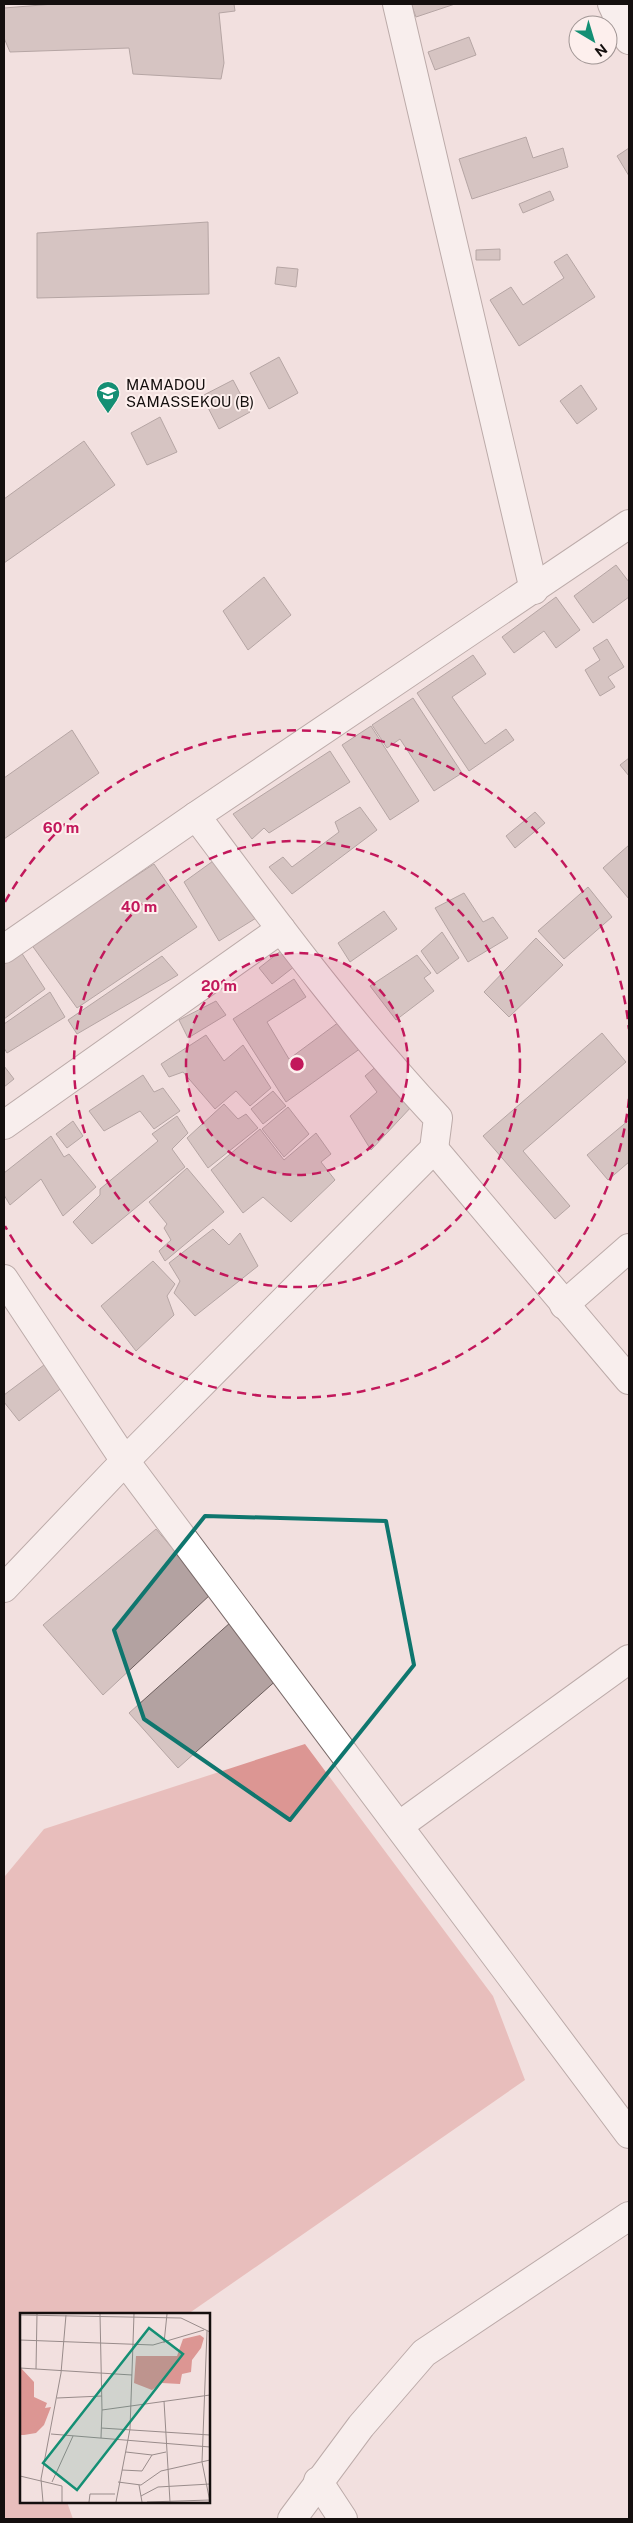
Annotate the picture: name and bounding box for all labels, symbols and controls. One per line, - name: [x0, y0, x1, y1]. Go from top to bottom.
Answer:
- north arrow: [568, 15, 618, 65]
- text: N: [592, 41, 610, 60]
- place label: MAMADOU SAMASSEKOU (B): [126, 376, 254, 410]
- school or university icon: MAMADOU SAMASSEKOU (B): [95, 380, 121, 414]
- text: 60 m: [43, 819, 79, 836]
- text: 40 m: [121, 898, 157, 915]
- text: 20 m: [201, 977, 237, 994]
- centre of rings: [288, 1055, 306, 1073]
- inset map: [20, 2313, 210, 2503]

